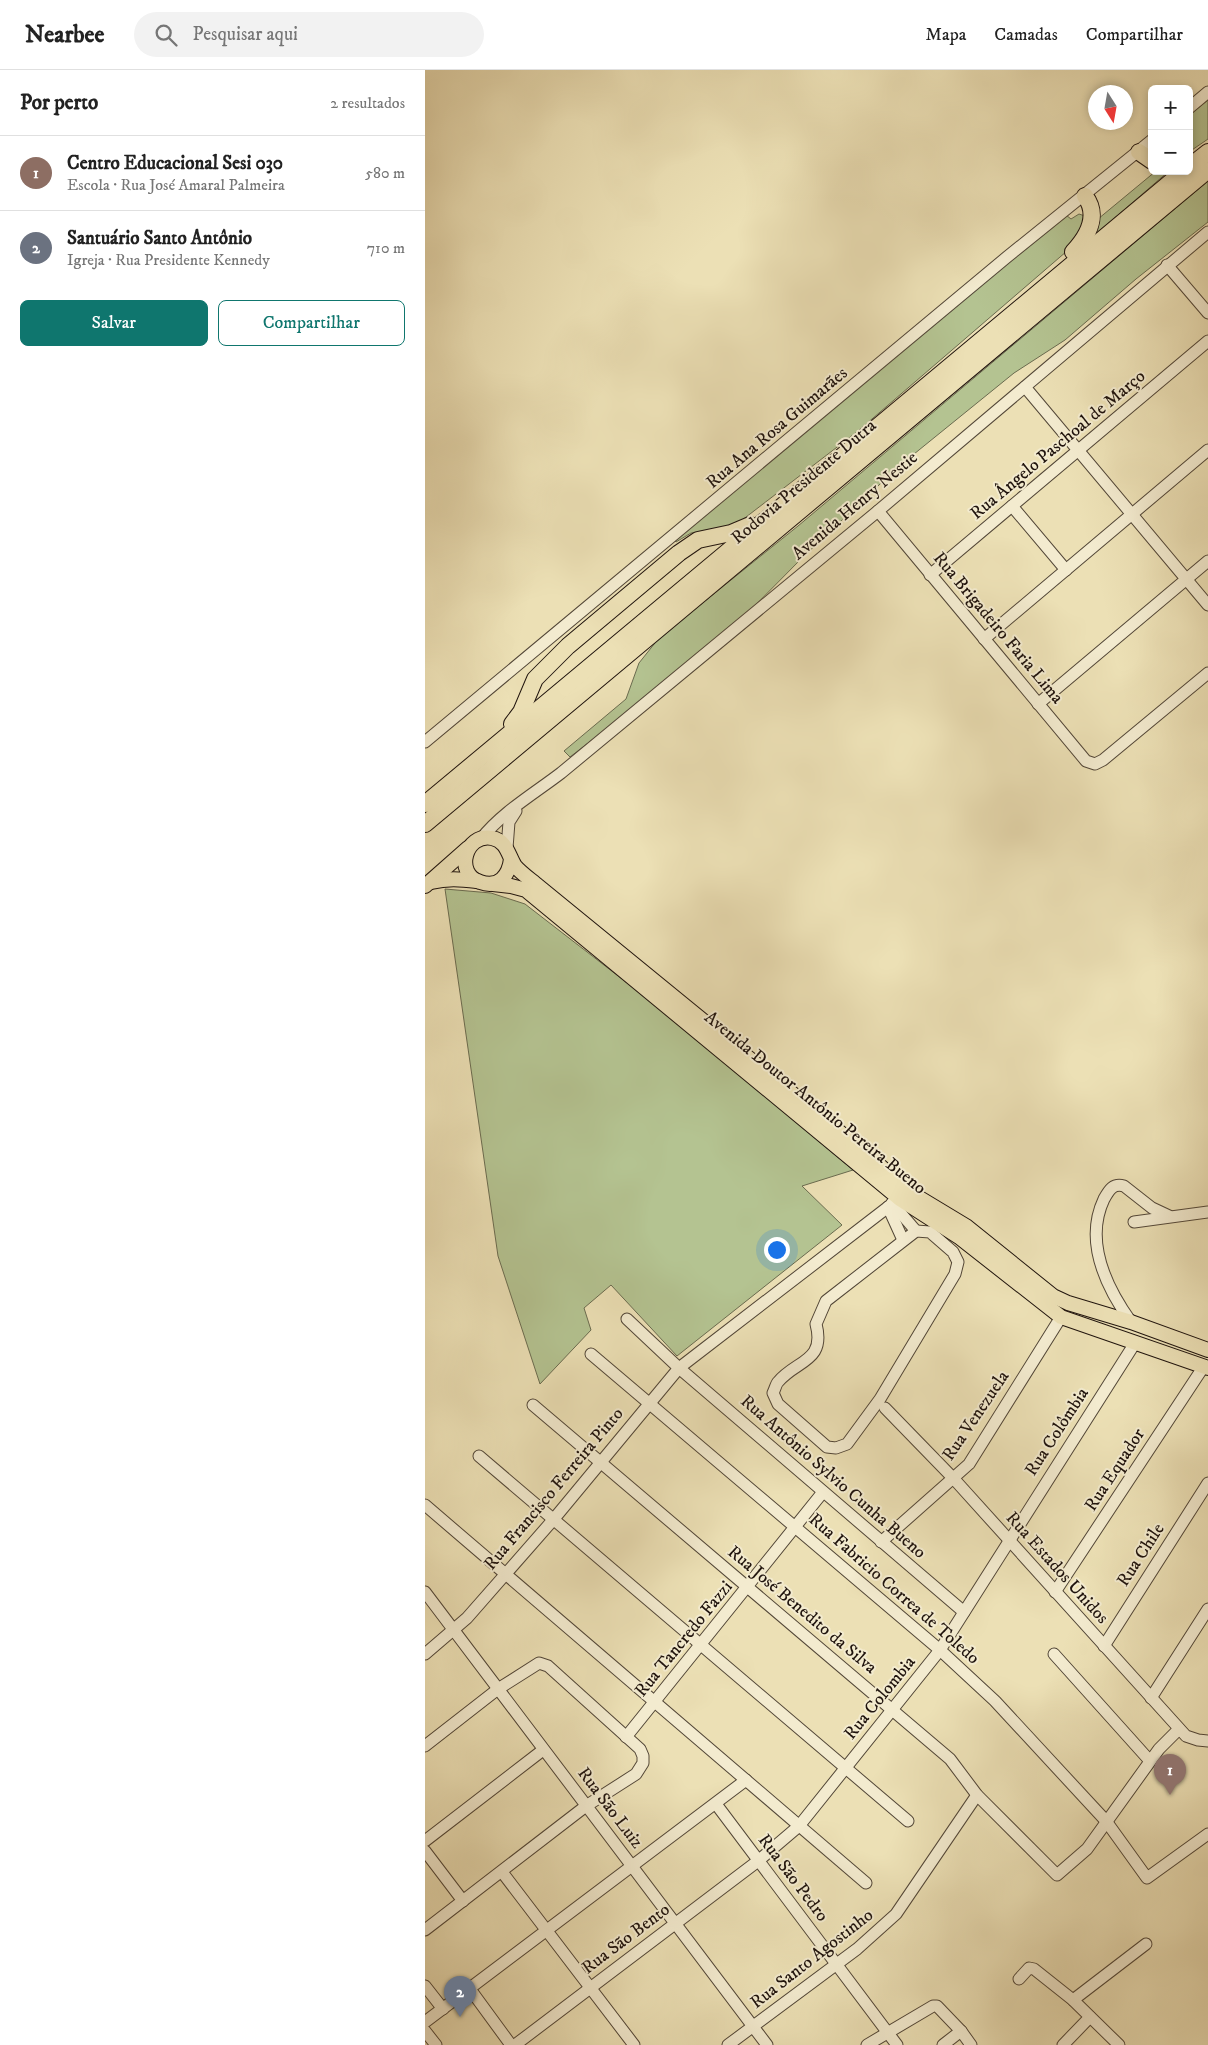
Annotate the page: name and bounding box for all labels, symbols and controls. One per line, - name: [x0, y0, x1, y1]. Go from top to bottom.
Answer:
- search box: [134, 12, 484, 57]
- text: Nearbee: [25, 20, 104, 50]
- icon: search: [152, 21, 180, 49]
- text: Pesquisar aqui: [192, 23, 298, 46]
- text: Mapa: [926, 24, 966, 46]
- text: Camadas: [994, 24, 1058, 46]
- text: Compartilhar: [1086, 24, 1183, 46]
- north arrow: [1088, 85, 1133, 130]
- map controls: [1148, 85, 1193, 175]
- button: +: [1148, 85, 1193, 130]
- text: Por perto: [20, 90, 98, 116]
- text: 2 resultados: [330, 93, 405, 113]
- button: −: [1148, 130, 1193, 175]
- text: Centro Educacional Sesi 030: [67, 152, 283, 175]
- text: 1: [33, 163, 39, 183]
- text: 580 m: [365, 163, 405, 183]
- text: Escola · Rua José Amaral Palmeira: [67, 175, 285, 195]
- text: Santuário Santo Antônio: [67, 227, 252, 250]
- text: 2: [32, 238, 40, 258]
- text: 710 m: [367, 238, 405, 258]
- text: Igreja · Rua Presidente Kennedy: [67, 250, 270, 270]
- button: Salvar: [20, 300, 208, 346]
- button: Compartilhar: [218, 300, 405, 346]
- street label: Rua Ana Rosa Guimarães: [702, 362, 852, 494]
- street label: Rua Ângelo Paschoal de Março: [965, 364, 1150, 525]
- street label: Rodovia Presidente Dutra: [727, 415, 881, 549]
- street label: Avenida Henry Nestie: [788, 447, 922, 565]
- street label: Rua Brigadeiro Faria Lima: [928, 548, 1068, 709]
- street label: Avenida Doutor Antônio Pereira Bueno: [700, 1007, 931, 1200]
- your location: [764, 1237, 790, 1263]
- street label: Rua Venezuela: [938, 1367, 1014, 1465]
- street label: Rua Colômbia: [1020, 1383, 1094, 1480]
- street label: Rua Antônio Sylvio Cunha Bueno: [736, 1390, 930, 1564]
- street label: Rua Francisco Ferreira Pinto: [480, 1403, 629, 1575]
- street label: Rua Equador: [1080, 1424, 1150, 1516]
- street label: Rua Estados Unidos: [1001, 1507, 1113, 1629]
- street label: Rua Fabricio Correa de Toledo: [804, 1509, 984, 1669]
- street label: Rua Chile: [1112, 1519, 1170, 1591]
- street label: Rua José Benedito da Silva: [723, 1541, 881, 1679]
- street label: Rua Tancredo Fazzi: [630, 1576, 738, 1702]
- street label: Rua Colombia: [840, 1652, 921, 1744]
- pin: 1: [1154, 1754, 1186, 1795]
- street label: Rua São Luiz: [572, 1763, 648, 1853]
- street label: Rua São Pedro: [753, 1830, 833, 1926]
- street label: Rua São Bento: [578, 1899, 675, 1979]
- street label: Rua Santo Agostinho: [746, 1904, 878, 2014]
- pin: 2: [444, 1976, 476, 2017]

